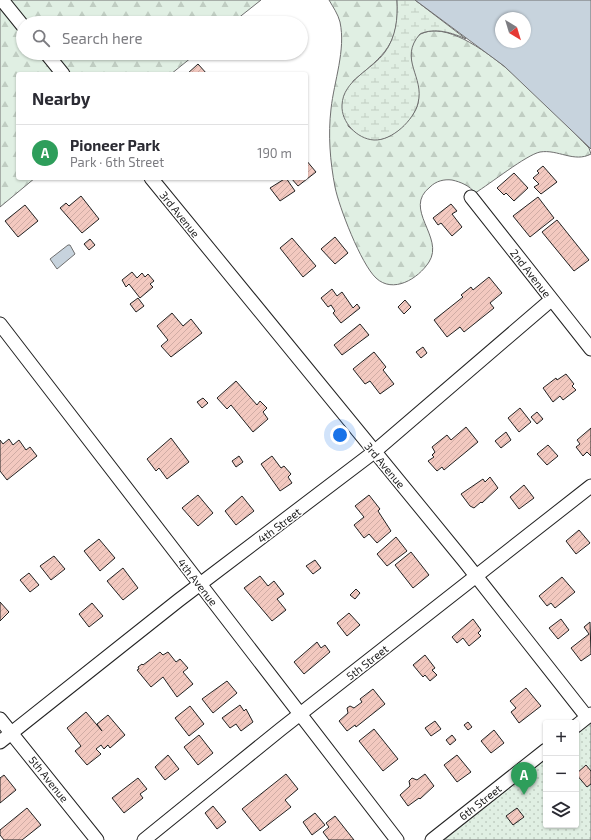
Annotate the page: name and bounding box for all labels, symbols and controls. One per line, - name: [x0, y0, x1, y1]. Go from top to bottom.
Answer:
- north arrow: [495, 12, 531, 48]
- search box: [16, 16, 308, 60]
- icon: search: [30, 27, 52, 49]
- text: Search here: [62, 29, 143, 47]
- text: Nearby: [32, 88, 90, 108]
- text: Pioneer Park: [70, 136, 160, 154]
- text: A: [41, 145, 49, 161]
- text: 190 m: [257, 145, 292, 161]
- text: Park · 6th Street: [70, 154, 164, 170]
- street label: 3rd Avenue: [157, 188, 203, 240]
- street label: 2nd Avenue: [508, 246, 554, 300]
- your location: [330, 425, 350, 445]
- street label: 3rd Avenue: [362, 439, 408, 491]
- street label: 4th Street: [255, 505, 303, 545]
- street label: 4th Avenue: [176, 556, 221, 608]
- street label: 5th Street: [343, 642, 391, 682]
- map controls: [543, 720, 579, 828]
- button: +: [543, 720, 579, 756]
- street label: 5th Avenue: [26, 753, 72, 805]
- button: −: [543, 756, 579, 792]
- pin: A: [511, 762, 537, 795]
- street label: 6th Street: [456, 782, 504, 822]
- button: layers: [543, 792, 579, 828]

